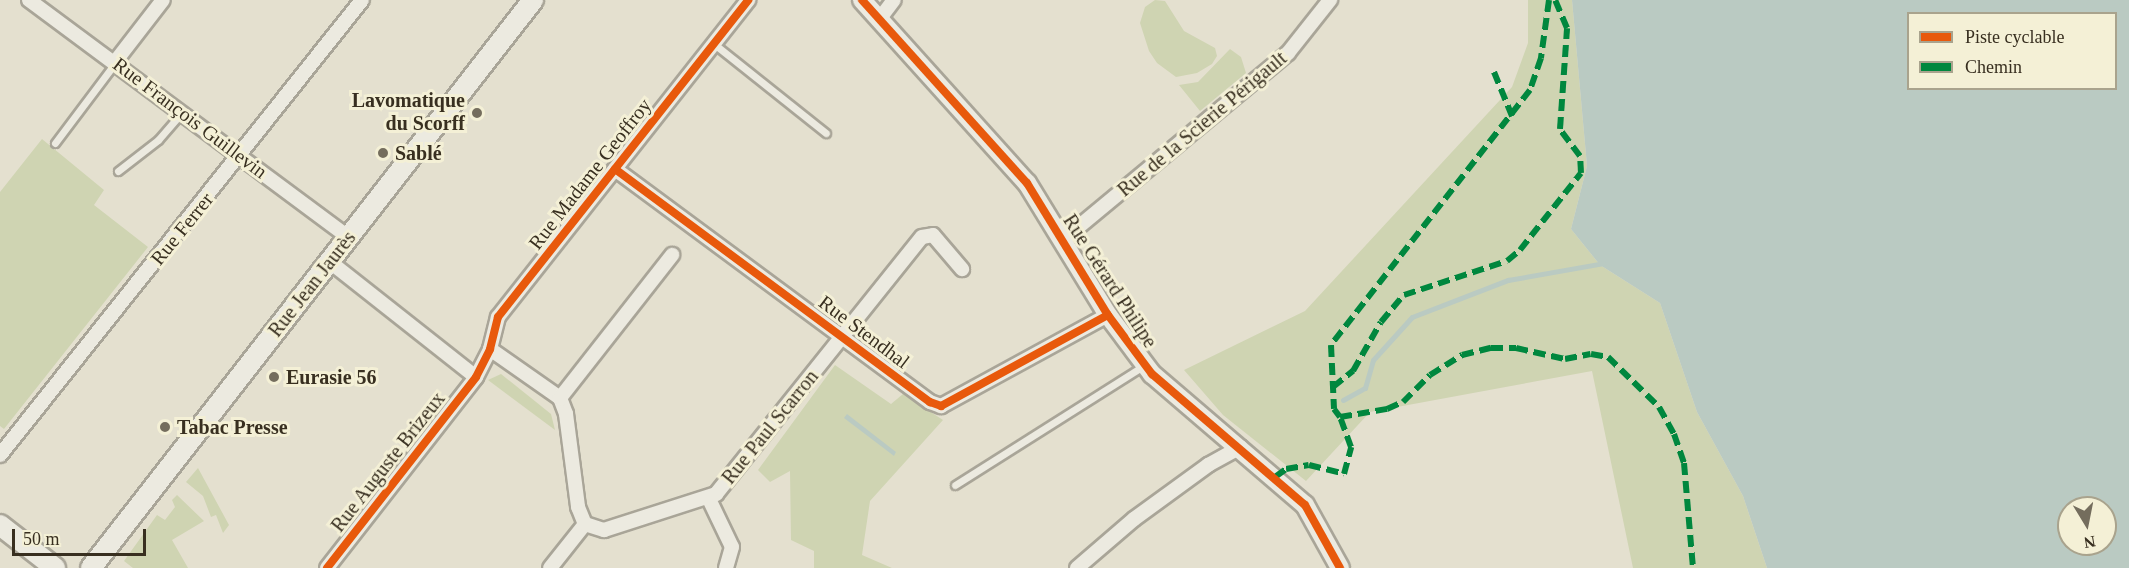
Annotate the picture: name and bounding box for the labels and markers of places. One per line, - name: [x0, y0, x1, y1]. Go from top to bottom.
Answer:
- place label: Lavomatique du Scorff: [352, 89, 465, 136]
- marker: Lavomatique du Scorff: [470, 106, 484, 120]
- place label: Sablé: [395, 141, 442, 165]
- marker: Sablé: [376, 146, 390, 160]
- place label: Eurasie 56: [286, 365, 377, 389]
- marker: Eurasie 56: [267, 370, 281, 384]
- place label: Tabac Presse: [177, 415, 288, 439]
- marker: Tabac Presse: [158, 420, 172, 434]

